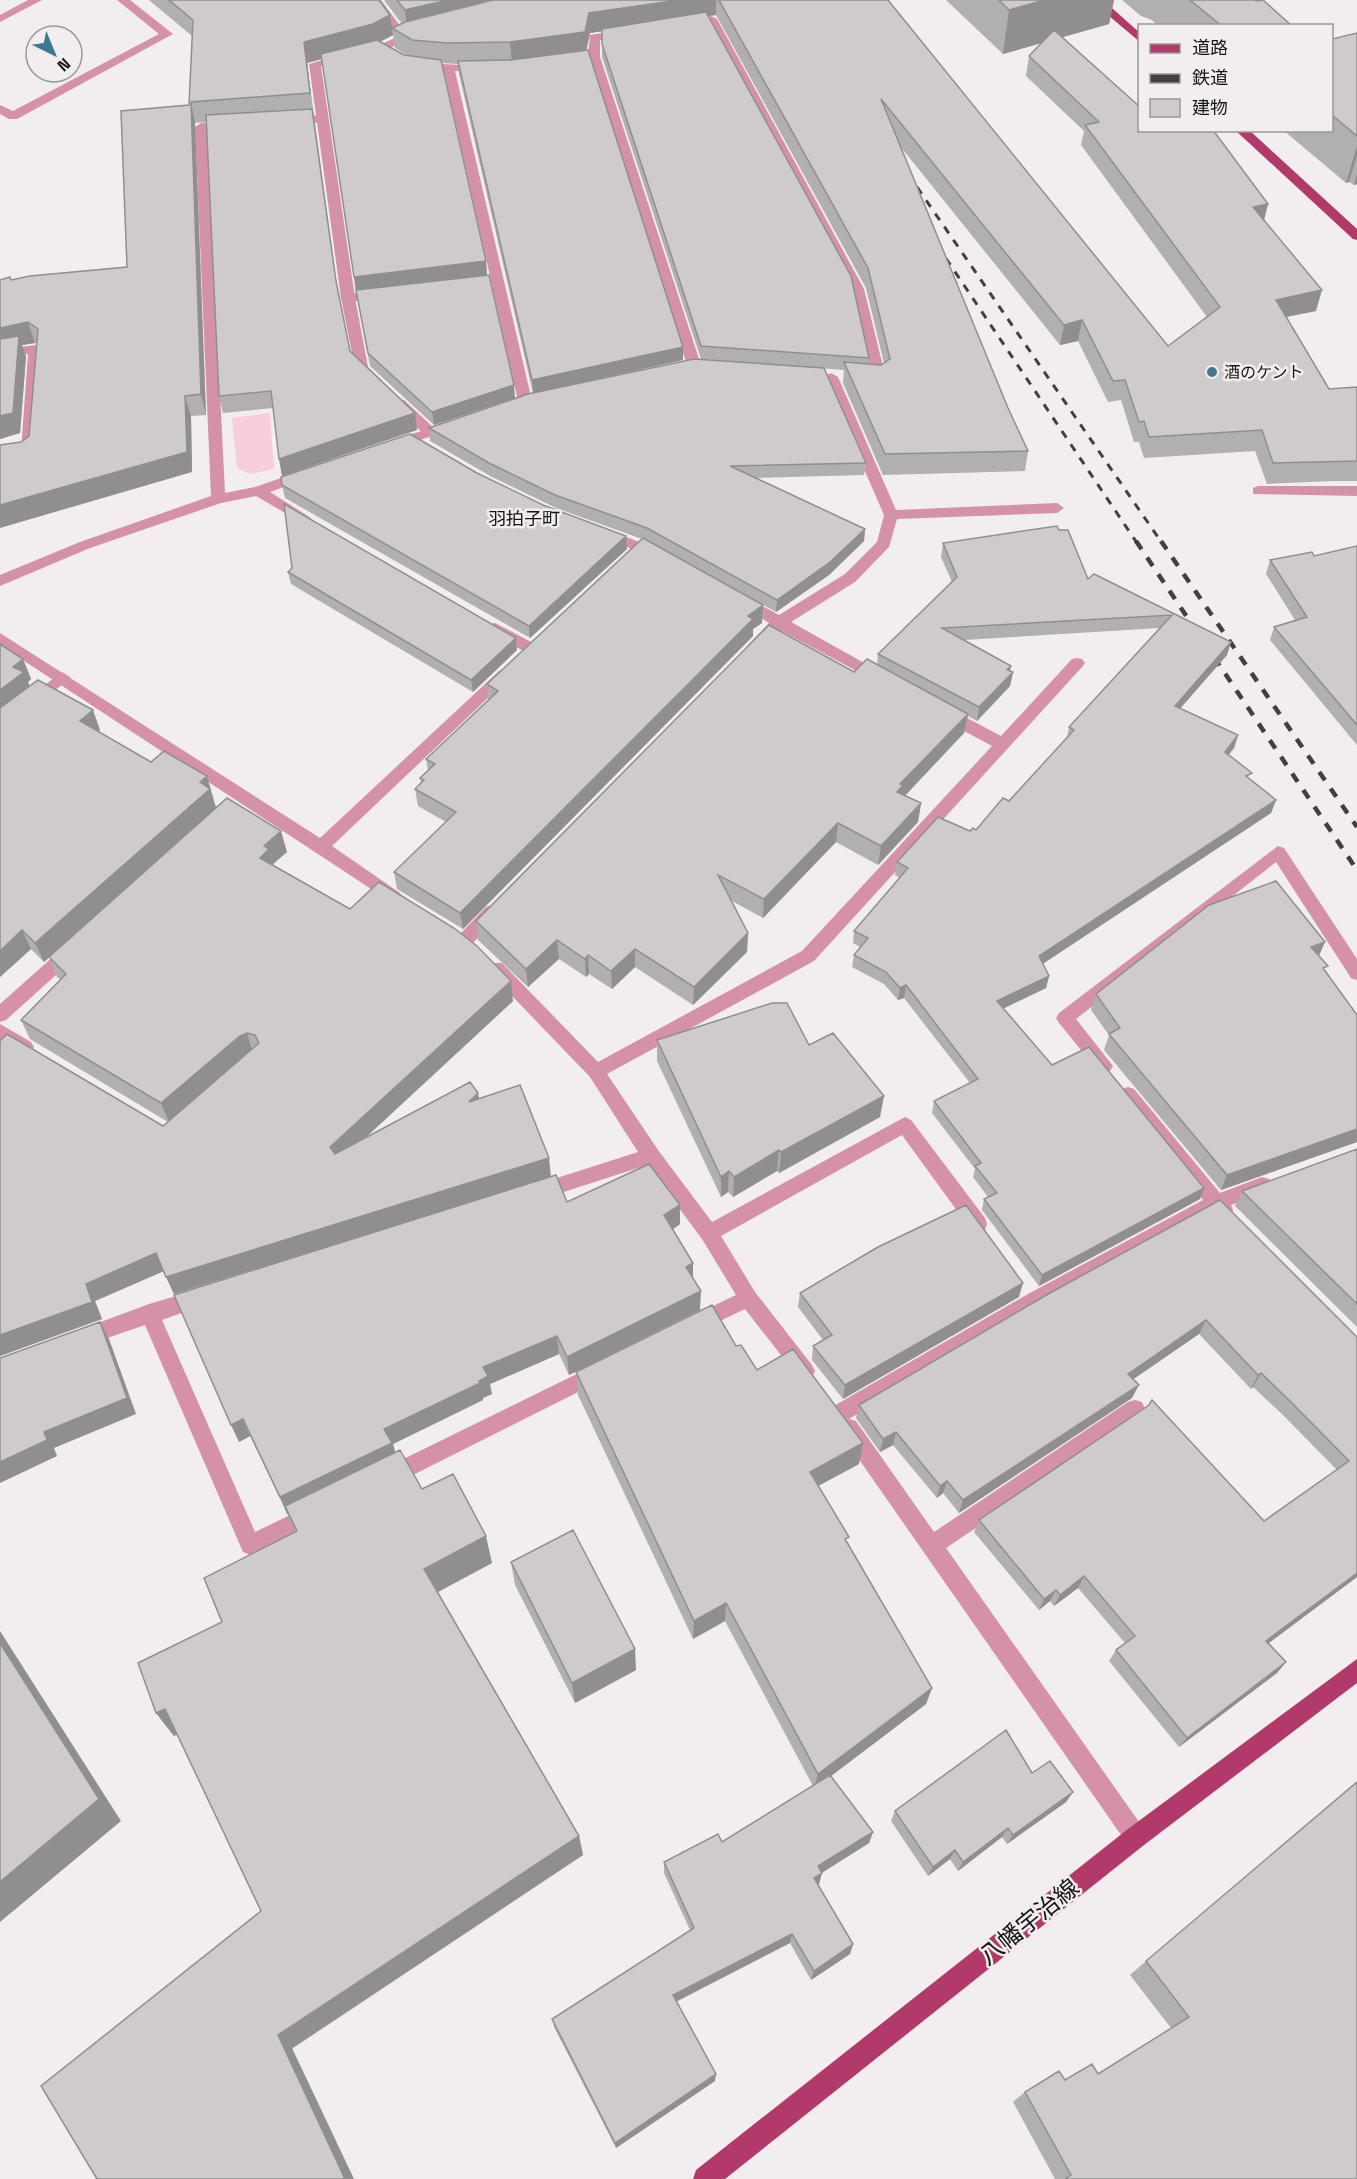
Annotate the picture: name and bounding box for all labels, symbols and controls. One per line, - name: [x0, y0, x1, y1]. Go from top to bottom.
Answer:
- north arrow: [24, 24, 84, 84]
- legend: [1138, 24, 1333, 132]
- text: 道路: [1192, 36, 1228, 59]
- text: N: [53, 53, 75, 76]
- text: 鉄道: [1192, 66, 1228, 89]
- text: 建物: [1192, 96, 1228, 119]
- place label: 酒のケント: [1224, 362, 1304, 383]
- marker: 酒のケント: [1205, 365, 1219, 379]
- district label: 羽拍子町: [488, 507, 560, 530]
- street label: 八幡宇治線: [972, 1872, 1085, 1971]

